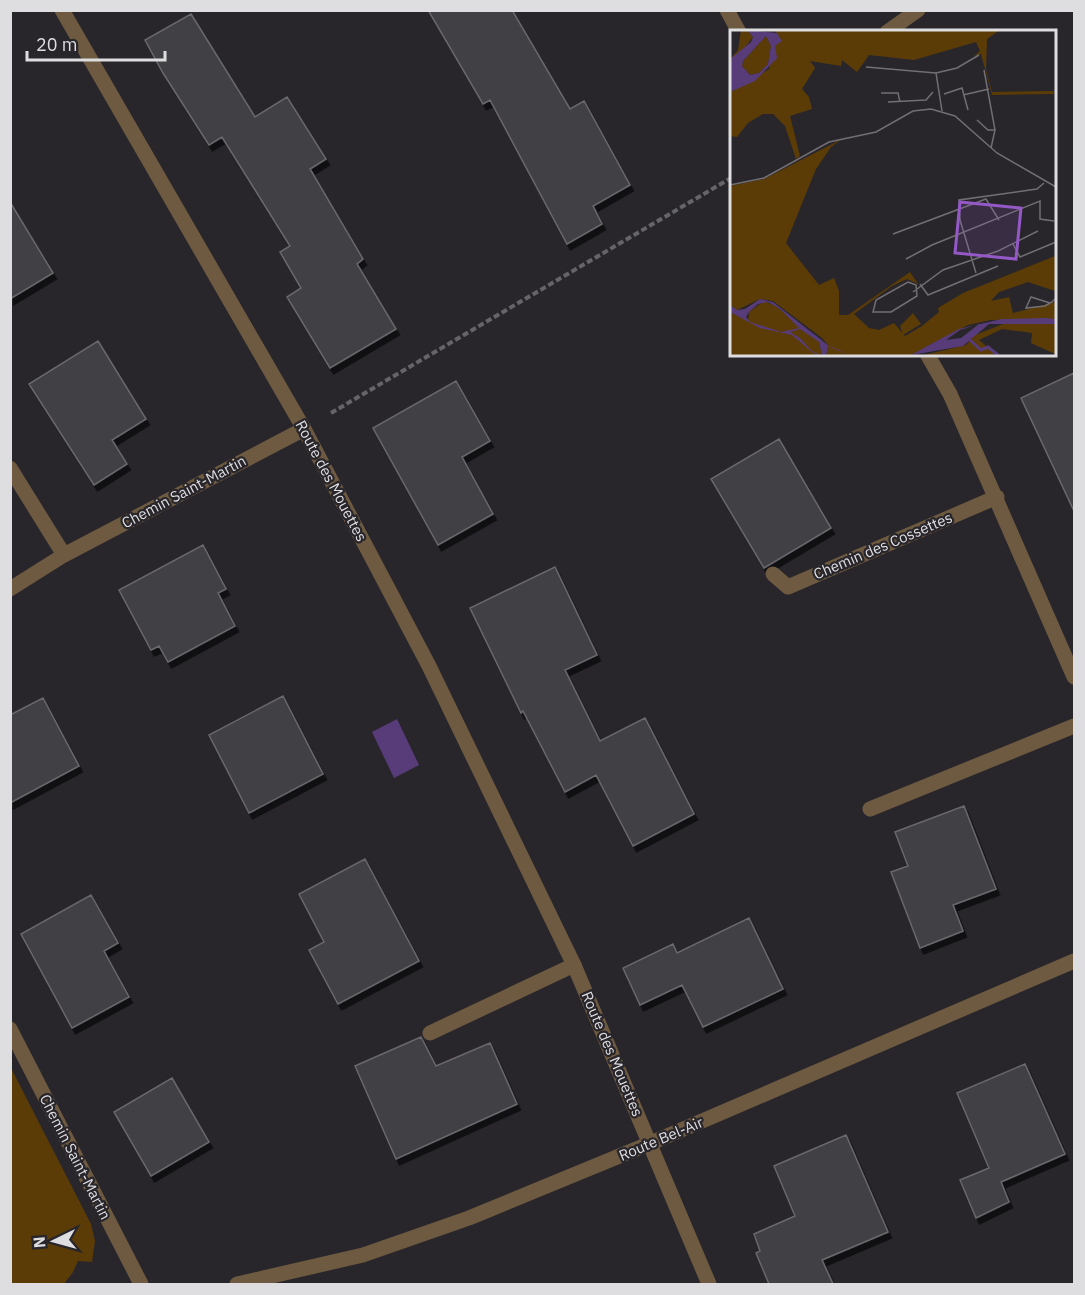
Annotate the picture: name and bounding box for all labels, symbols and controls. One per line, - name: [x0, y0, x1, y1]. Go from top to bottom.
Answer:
- scale bar: [27, 24, 165, 62]
- inset map: [730, 30, 1055, 356]
- text: 20 m: [36, 33, 78, 56]
- street label: Route des Mouettes: [292, 417, 371, 545]
- street label: Chemin Saint-Martin: [118, 451, 249, 532]
- street label: Chemin des Cossettes: [810, 508, 955, 583]
- street label: Route des Mouettes: [577, 988, 647, 1119]
- street label: Chemin Saint-Martin: [36, 1091, 115, 1223]
- street label: Route Bel-Air: [616, 1112, 706, 1165]
- north arrow: [24, 1211, 84, 1271]
- text: N: [29, 1236, 50, 1249]

